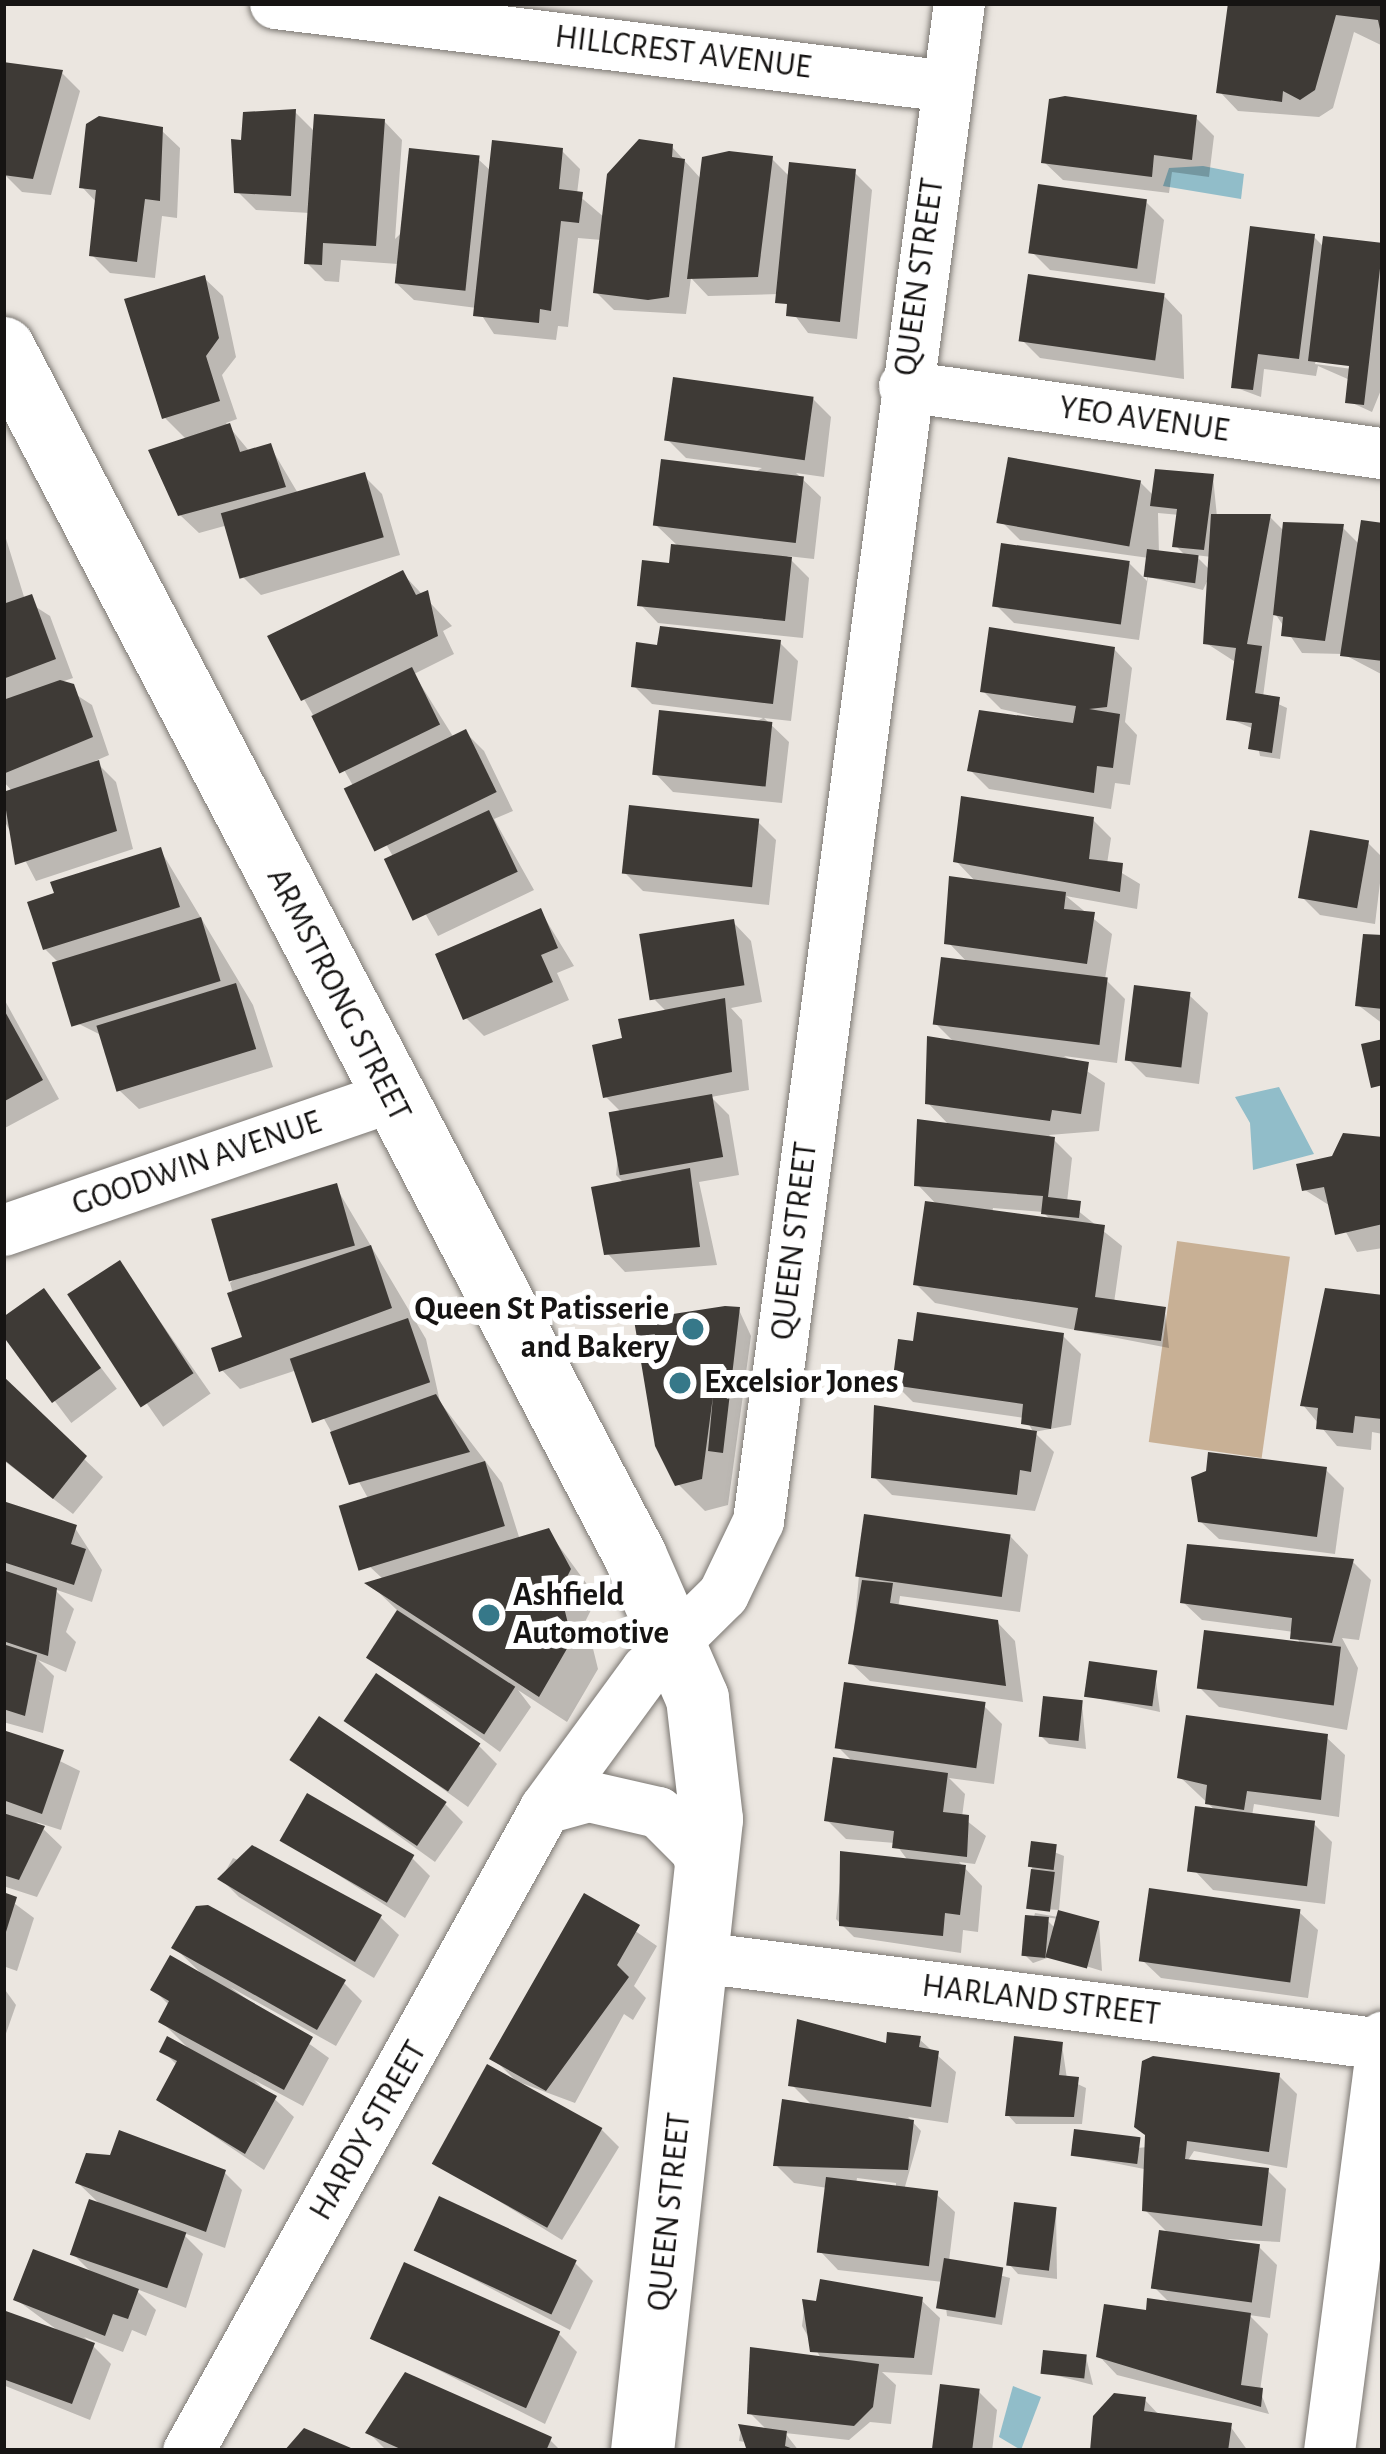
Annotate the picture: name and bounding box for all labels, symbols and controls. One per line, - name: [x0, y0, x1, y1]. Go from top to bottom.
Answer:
- street label: HILLCREST AVENUE: [553, 18, 813, 88]
- street label: QUEEN STREET: [887, 176, 953, 378]
- street label: YEO AVENUE: [1056, 388, 1232, 452]
- street label: ARMSTRONG STREET: [257, 862, 419, 1128]
- street label: GOODWIN AVENUE: [67, 1103, 327, 1225]
- street label: QUEEN STREET: [763, 1140, 827, 1342]
- place label: Queen St Patisserie and Bakery: [414, 1290, 669, 1368]
- marker: Queen St Patisserie and Bakery: [680, 1316, 706, 1342]
- place label: Excelsior Jones: [704, 1363, 898, 1403]
- marker: Excelsior Jones: [667, 1370, 693, 1396]
- place label: Ashfield Automotive: [513, 1576, 669, 1654]
- marker: Ashfield Automotive: [476, 1602, 502, 1628]
- street label: HARLAND STREET: [920, 1967, 1162, 2035]
- street label: HARDY STREET: [302, 2034, 436, 2228]
- street label: QUEEN STREET: [640, 2111, 700, 2313]

